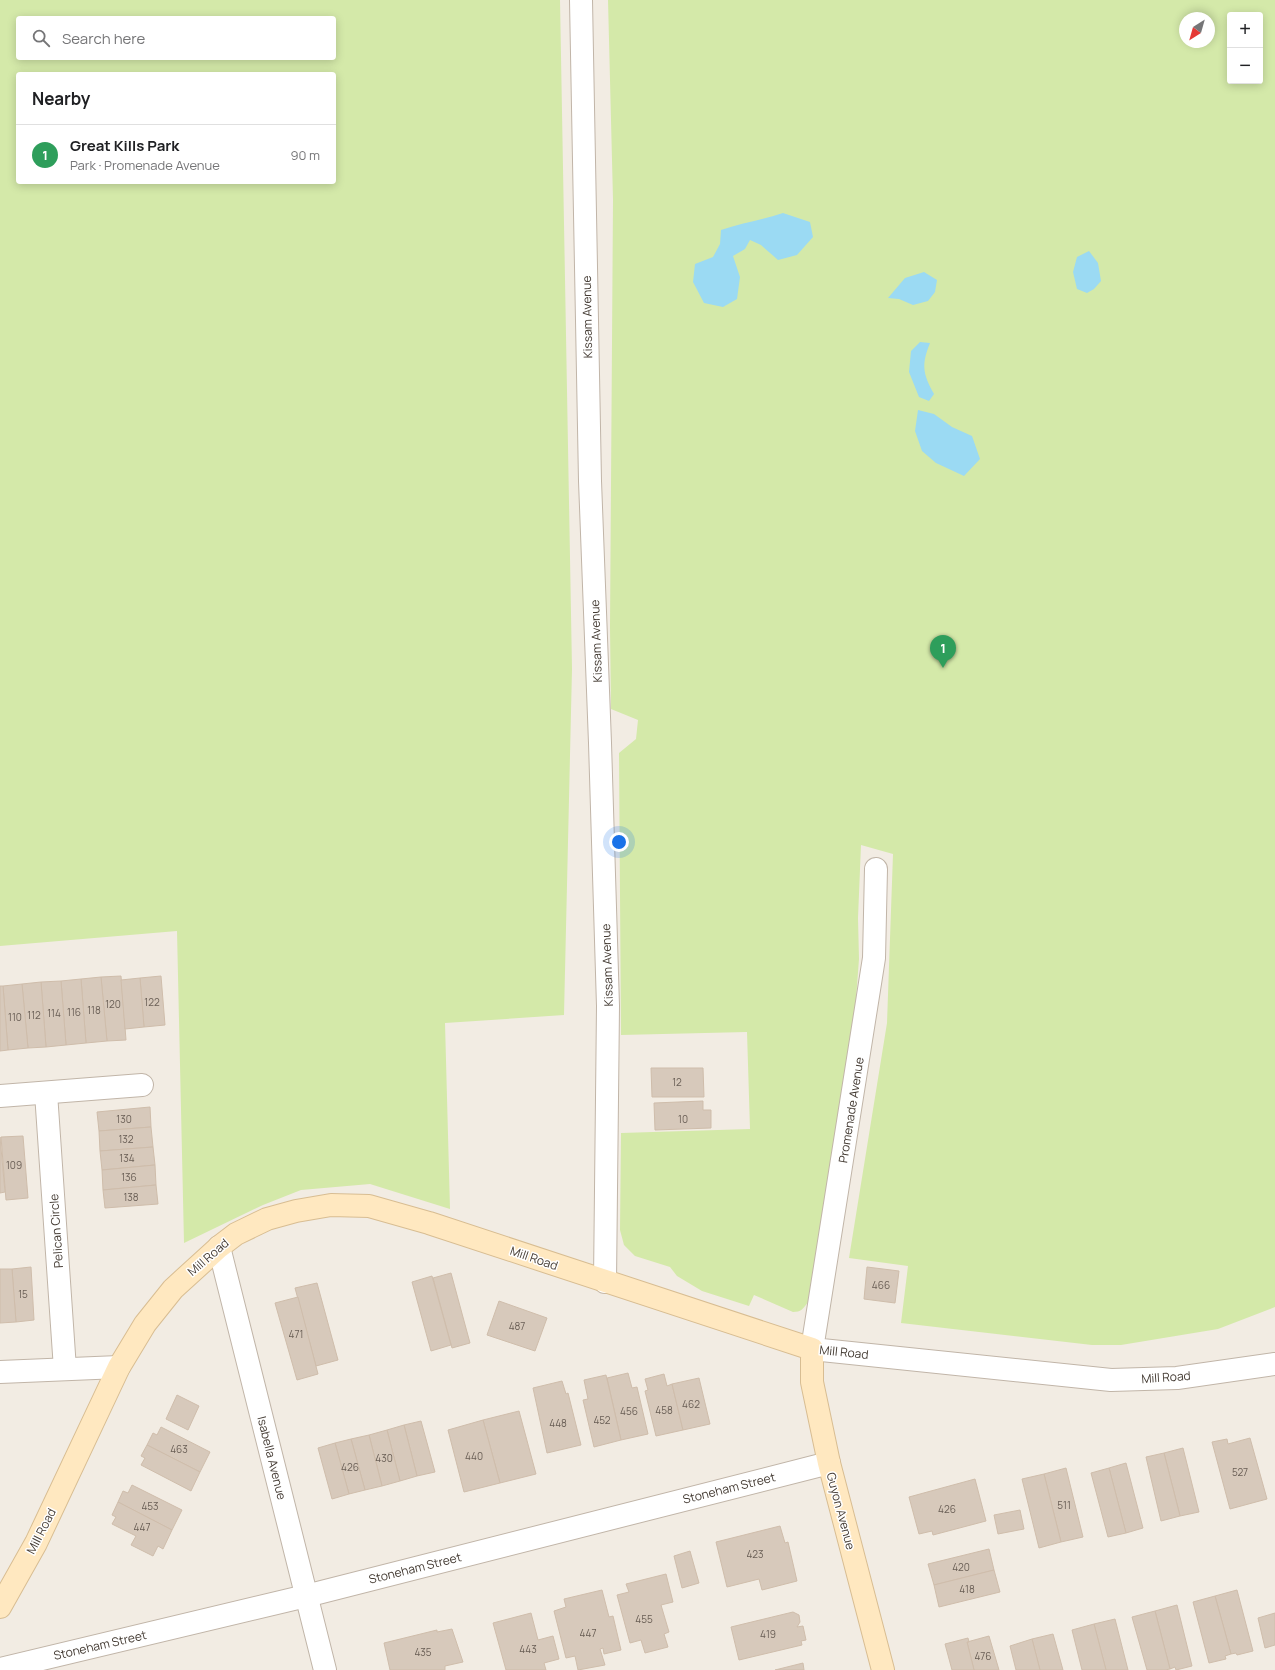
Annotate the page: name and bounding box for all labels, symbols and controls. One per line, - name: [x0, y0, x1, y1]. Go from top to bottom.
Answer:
- north arrow: [1179, 12, 1215, 48]
- map controls: [1227, 12, 1263, 84]
- button: +: [1227, 12, 1263, 48]
- search box: [16, 16, 336, 60]
- icon: search: [30, 27, 52, 49]
- text: Search here: [62, 28, 145, 49]
- button: −: [1227, 48, 1263, 84]
- text: Nearby: [32, 87, 90, 110]
- text: Great Kills Park: [70, 135, 179, 156]
- text: 1: [42, 146, 48, 164]
- text: 90 m: [290, 146, 320, 164]
- text: Park · Promenade Avenue: [70, 156, 220, 174]
- street label: Kissam Avenue: [578, 275, 596, 359]
- street label: Kissam Avenue: [586, 599, 606, 683]
- pin: 1: [930, 635, 956, 668]
- your location: [609, 832, 629, 852]
- street label: Kissam Avenue: [597, 923, 617, 1007]
- house number: 122: [144, 995, 160, 1009]
- house number: 120: [105, 997, 121, 1011]
- house number: 118: [87, 1003, 101, 1017]
- house number: 116: [67, 1005, 81, 1019]
- house number: 114: [47, 1006, 61, 1020]
- house number: 112: [27, 1008, 41, 1022]
- house number: 110: [8, 1010, 22, 1024]
- street label: Promenade Avenue: [834, 1056, 868, 1164]
- house number: 12: [672, 1075, 682, 1089]
- house number: 130: [116, 1112, 132, 1126]
- house number: 10: [678, 1112, 688, 1126]
- house number: 132: [118, 1132, 134, 1146]
- house number: 134: [119, 1151, 135, 1165]
- house number: 109: [6, 1158, 22, 1172]
- house number: 136: [121, 1170, 137, 1184]
- house number: 138: [123, 1190, 139, 1204]
- street label: Pelican Circle: [45, 1193, 67, 1269]
- street label: Mill Road: [184, 1234, 232, 1280]
- street label: Mill Road: [508, 1242, 560, 1274]
- house number: 466: [872, 1278, 890, 1292]
- house number: 15: [18, 1287, 28, 1301]
- house number: 487: [509, 1319, 525, 1333]
- house number: 471: [289, 1327, 303, 1341]
- street label: Mill Road: [819, 1341, 869, 1363]
- street label: Mill Road: [1141, 1367, 1191, 1387]
- house number: 462: [682, 1397, 700, 1411]
- house number: 458: [655, 1403, 673, 1417]
- house number: 456: [620, 1404, 638, 1418]
- house number: 452: [593, 1413, 611, 1427]
- street label: Isabella Avenue: [253, 1414, 291, 1502]
- house number: 448: [549, 1416, 567, 1430]
- house number: 463: [170, 1442, 188, 1456]
- house number: 440: [465, 1449, 483, 1463]
- house number: 430: [375, 1451, 393, 1465]
- house number: 426: [341, 1460, 359, 1474]
- house number: 527: [1232, 1465, 1248, 1479]
- street label: Stoneham Street: [681, 1468, 777, 1508]
- street label: Guyon Avenue: [823, 1470, 859, 1552]
- house number: 511: [1057, 1498, 1071, 1512]
- house number: 453: [141, 1499, 159, 1513]
- house number: 426: [938, 1502, 956, 1516]
- street label: Mill Road: [22, 1505, 60, 1557]
- house number: 447: [134, 1520, 150, 1534]
- house number: 423: [746, 1547, 764, 1561]
- street label: Stoneham Street: [367, 1548, 463, 1588]
- house number: 420: [952, 1560, 970, 1574]
- house number: 418: [959, 1582, 975, 1596]
- house number: 455: [635, 1612, 653, 1626]
- street label: Stoneham Street: [52, 1626, 148, 1664]
- house number: 447: [580, 1626, 596, 1640]
- house number: 419: [760, 1627, 776, 1641]
- house number: 443: [519, 1642, 537, 1656]
- house number: 435: [414, 1645, 432, 1659]
- house number: 476: [974, 1649, 992, 1663]

